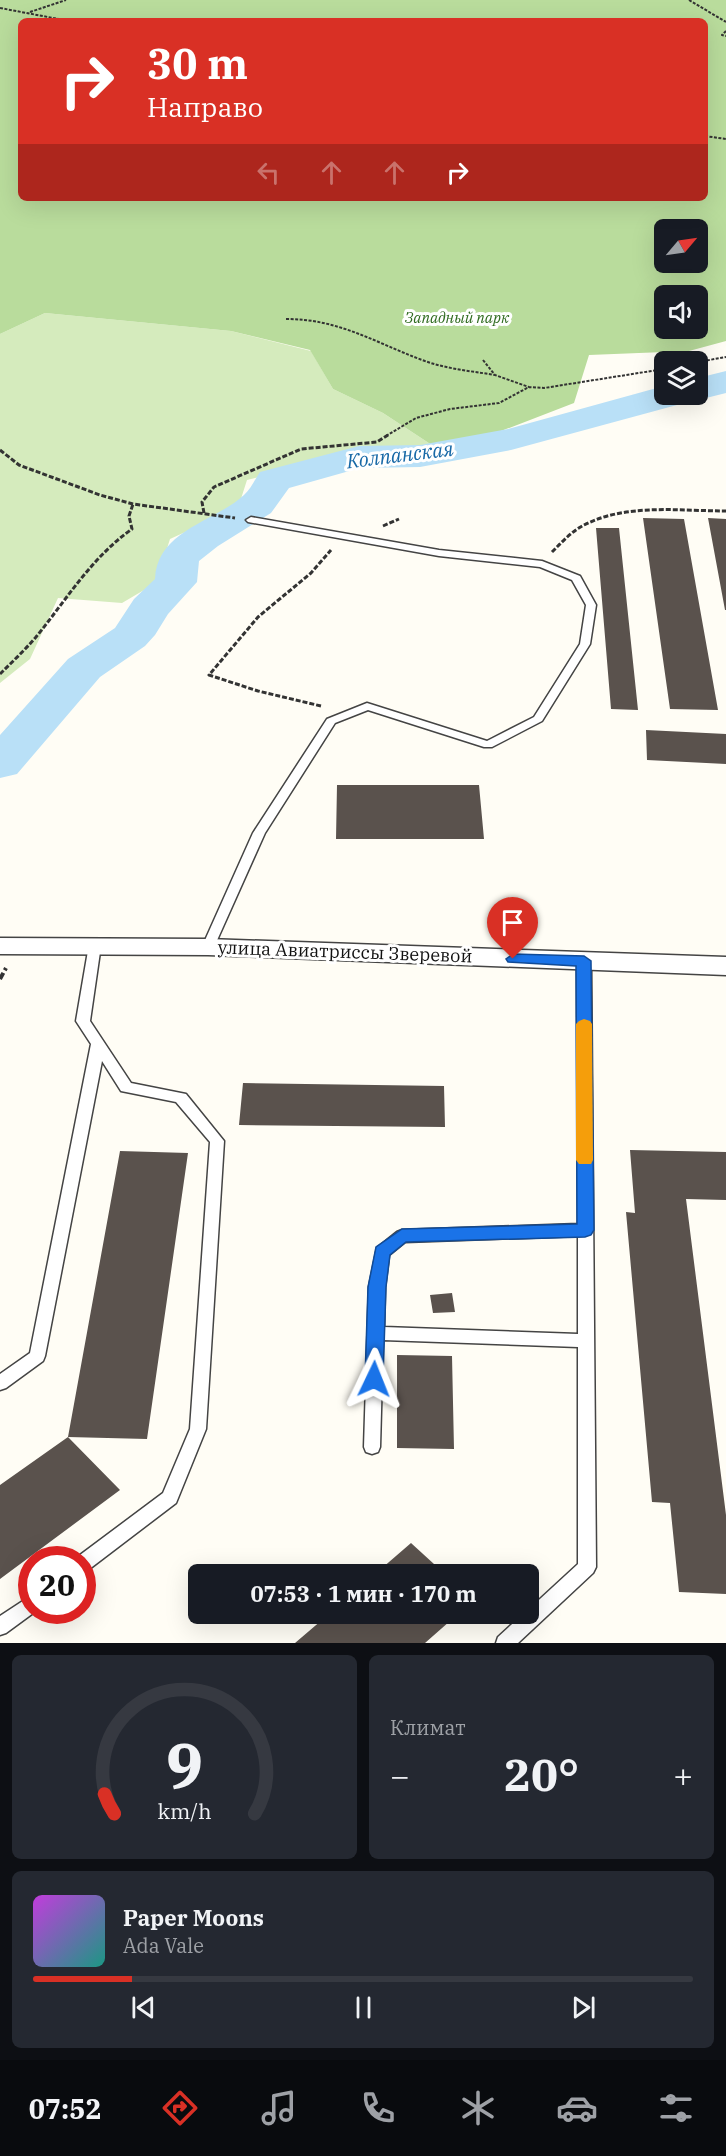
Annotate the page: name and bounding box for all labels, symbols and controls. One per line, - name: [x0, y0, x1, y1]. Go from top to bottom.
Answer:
- text: 30 m: [147, 36, 248, 91]
- icon: right: [48, 42, 126, 120]
- text: Направо: [147, 89, 263, 124]
- icon: left: [252, 156, 285, 189]
- icon: ahead: [315, 156, 348, 189]
- icon: ahead: [378, 156, 411, 189]
- icon: right: [441, 156, 474, 189]
- north arrow: [654, 219, 708, 273]
- map controls: [654, 219, 708, 405]
- button: sound: [654, 285, 708, 339]
- park label: Западный парк: [405, 308, 510, 327]
- button: layers: [654, 351, 708, 405]
- water label: Колпанская: [344, 434, 455, 475]
- pin: [487, 897, 538, 959]
- icon: arrive: [496, 906, 529, 939]
- street label: улица Авиатриссы Зверевой: [217, 936, 473, 967]
- position arrow: [342, 1347, 406, 1411]
- speed limit sign: 20: [18, 1546, 96, 1624]
- text: 07:53 · 1 мин · 170 m: [250, 1579, 477, 1608]
- text: Климат: [390, 1714, 466, 1741]
- text: 9: [166, 1724, 203, 1805]
- text: 20°: [504, 1745, 579, 1803]
- text: −: [390, 1754, 410, 1797]
- text: +: [673, 1754, 693, 1797]
- text: km/h: [157, 1797, 212, 1825]
- text: Paper Moons: [123, 1903, 264, 1932]
- text: Ada Vale: [123, 1932, 204, 1959]
- icon: previous: [127, 1991, 160, 2024]
- icon: pause: [347, 1991, 380, 2024]
- icon: next: [567, 1991, 600, 2024]
- icon: directions: [159, 2087, 201, 2129]
- icon: music: [258, 2087, 300, 2129]
- icon: phone: [357, 2087, 399, 2129]
- icon: climate: [457, 2087, 499, 2129]
- icon: car: [556, 2087, 598, 2129]
- icon: filters: [655, 2087, 697, 2129]
- text: 07:52: [29, 2091, 102, 2126]

